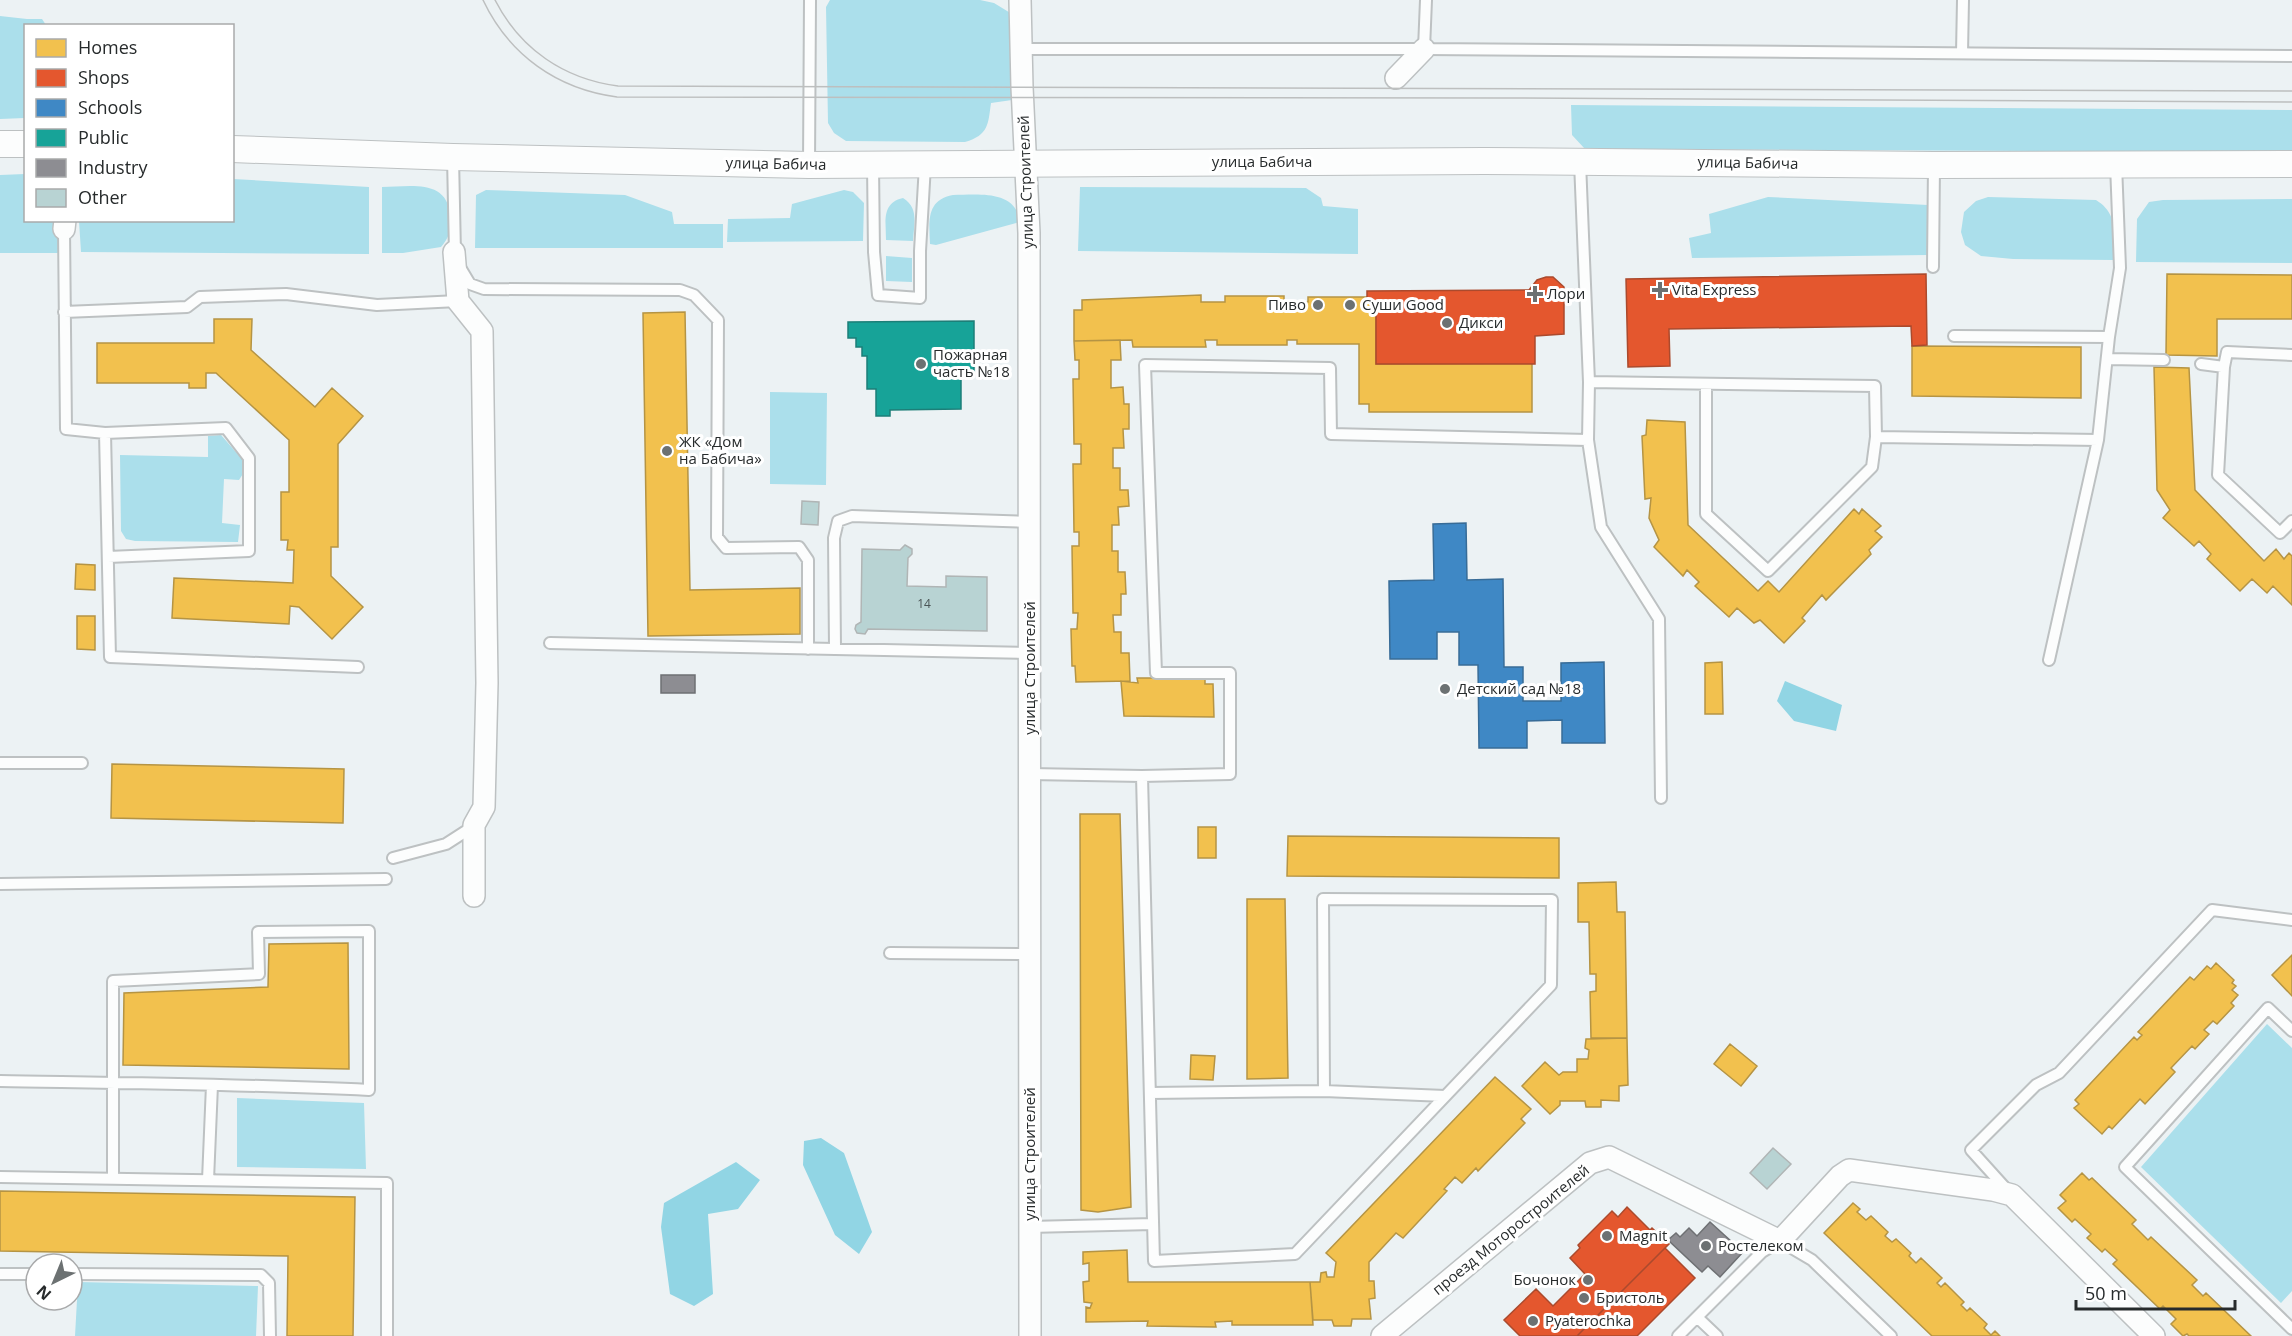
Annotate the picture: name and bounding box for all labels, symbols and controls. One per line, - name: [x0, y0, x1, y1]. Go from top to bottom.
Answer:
- legend: [24, 24, 234, 222]
- text: Homes: [78, 35, 137, 59]
- text: Shops: [78, 65, 129, 89]
- text: Schools: [78, 95, 142, 119]
- street label: улица Строителей: [1013, 115, 1037, 249]
- text: Public: [78, 125, 129, 149]
- street label: улица Бабича: [1212, 151, 1312, 171]
- street label: улица Бабича: [1698, 151, 1799, 173]
- street label: улица Бабича: [726, 152, 827, 174]
- text: Industry: [78, 155, 148, 179]
- text: Other: [78, 185, 128, 209]
- place label: Vita Express: [1672, 279, 1757, 299]
- place label: Лори: [1547, 283, 1585, 303]
- marker: Vita Express: [1653, 283, 1667, 297]
- marker: Лори: [1528, 287, 1542, 301]
- place label: Пиво: [1268, 294, 1306, 314]
- place label: Суши Good: [1362, 294, 1444, 314]
- marker: Пиво: [1311, 298, 1325, 312]
- marker: Суши Good: [1343, 298, 1357, 312]
- place label: Дикси: [1459, 312, 1503, 332]
- marker: Дикси: [1440, 316, 1454, 330]
- place label: Пожарная часть №18: [933, 344, 1010, 381]
- marker: Пожарная часть №18: [914, 357, 928, 371]
- place label: ЖК «Дом на Бабича»: [679, 431, 762, 468]
- marker: ЖК «Дом на Бабича»: [660, 444, 674, 458]
- house number: 14: [917, 595, 931, 612]
- street label: улица Строителей: [1019, 601, 1039, 735]
- place label: Детский сад №18: [1457, 678, 1581, 698]
- marker: Детский сад №18: [1438, 682, 1452, 696]
- street label: улица Строителей: [1019, 1087, 1039, 1221]
- street label: проезд Моторостроителей: [1428, 1160, 1593, 1299]
- place label: Magnit: [1619, 1225, 1667, 1245]
- marker: Magnit: [1600, 1229, 1614, 1243]
- place label: Ростелеком: [1718, 1235, 1804, 1255]
- marker: Ростелеком: [1699, 1239, 1713, 1253]
- north arrow: [24, 1252, 84, 1312]
- place label: Бочонок: [1513, 1269, 1576, 1289]
- marker: Бочонок: [1581, 1273, 1595, 1287]
- scale bar: [2076, 1273, 2235, 1311]
- text: N: [32, 1280, 56, 1305]
- text: 50 m: [2085, 1281, 2127, 1305]
- place label: Бристоль: [1596, 1287, 1665, 1307]
- marker: Бристоль: [1577, 1291, 1591, 1305]
- place label: Pyaterochka: [1545, 1310, 1631, 1330]
- marker: Pyaterochka: [1526, 1314, 1540, 1328]

